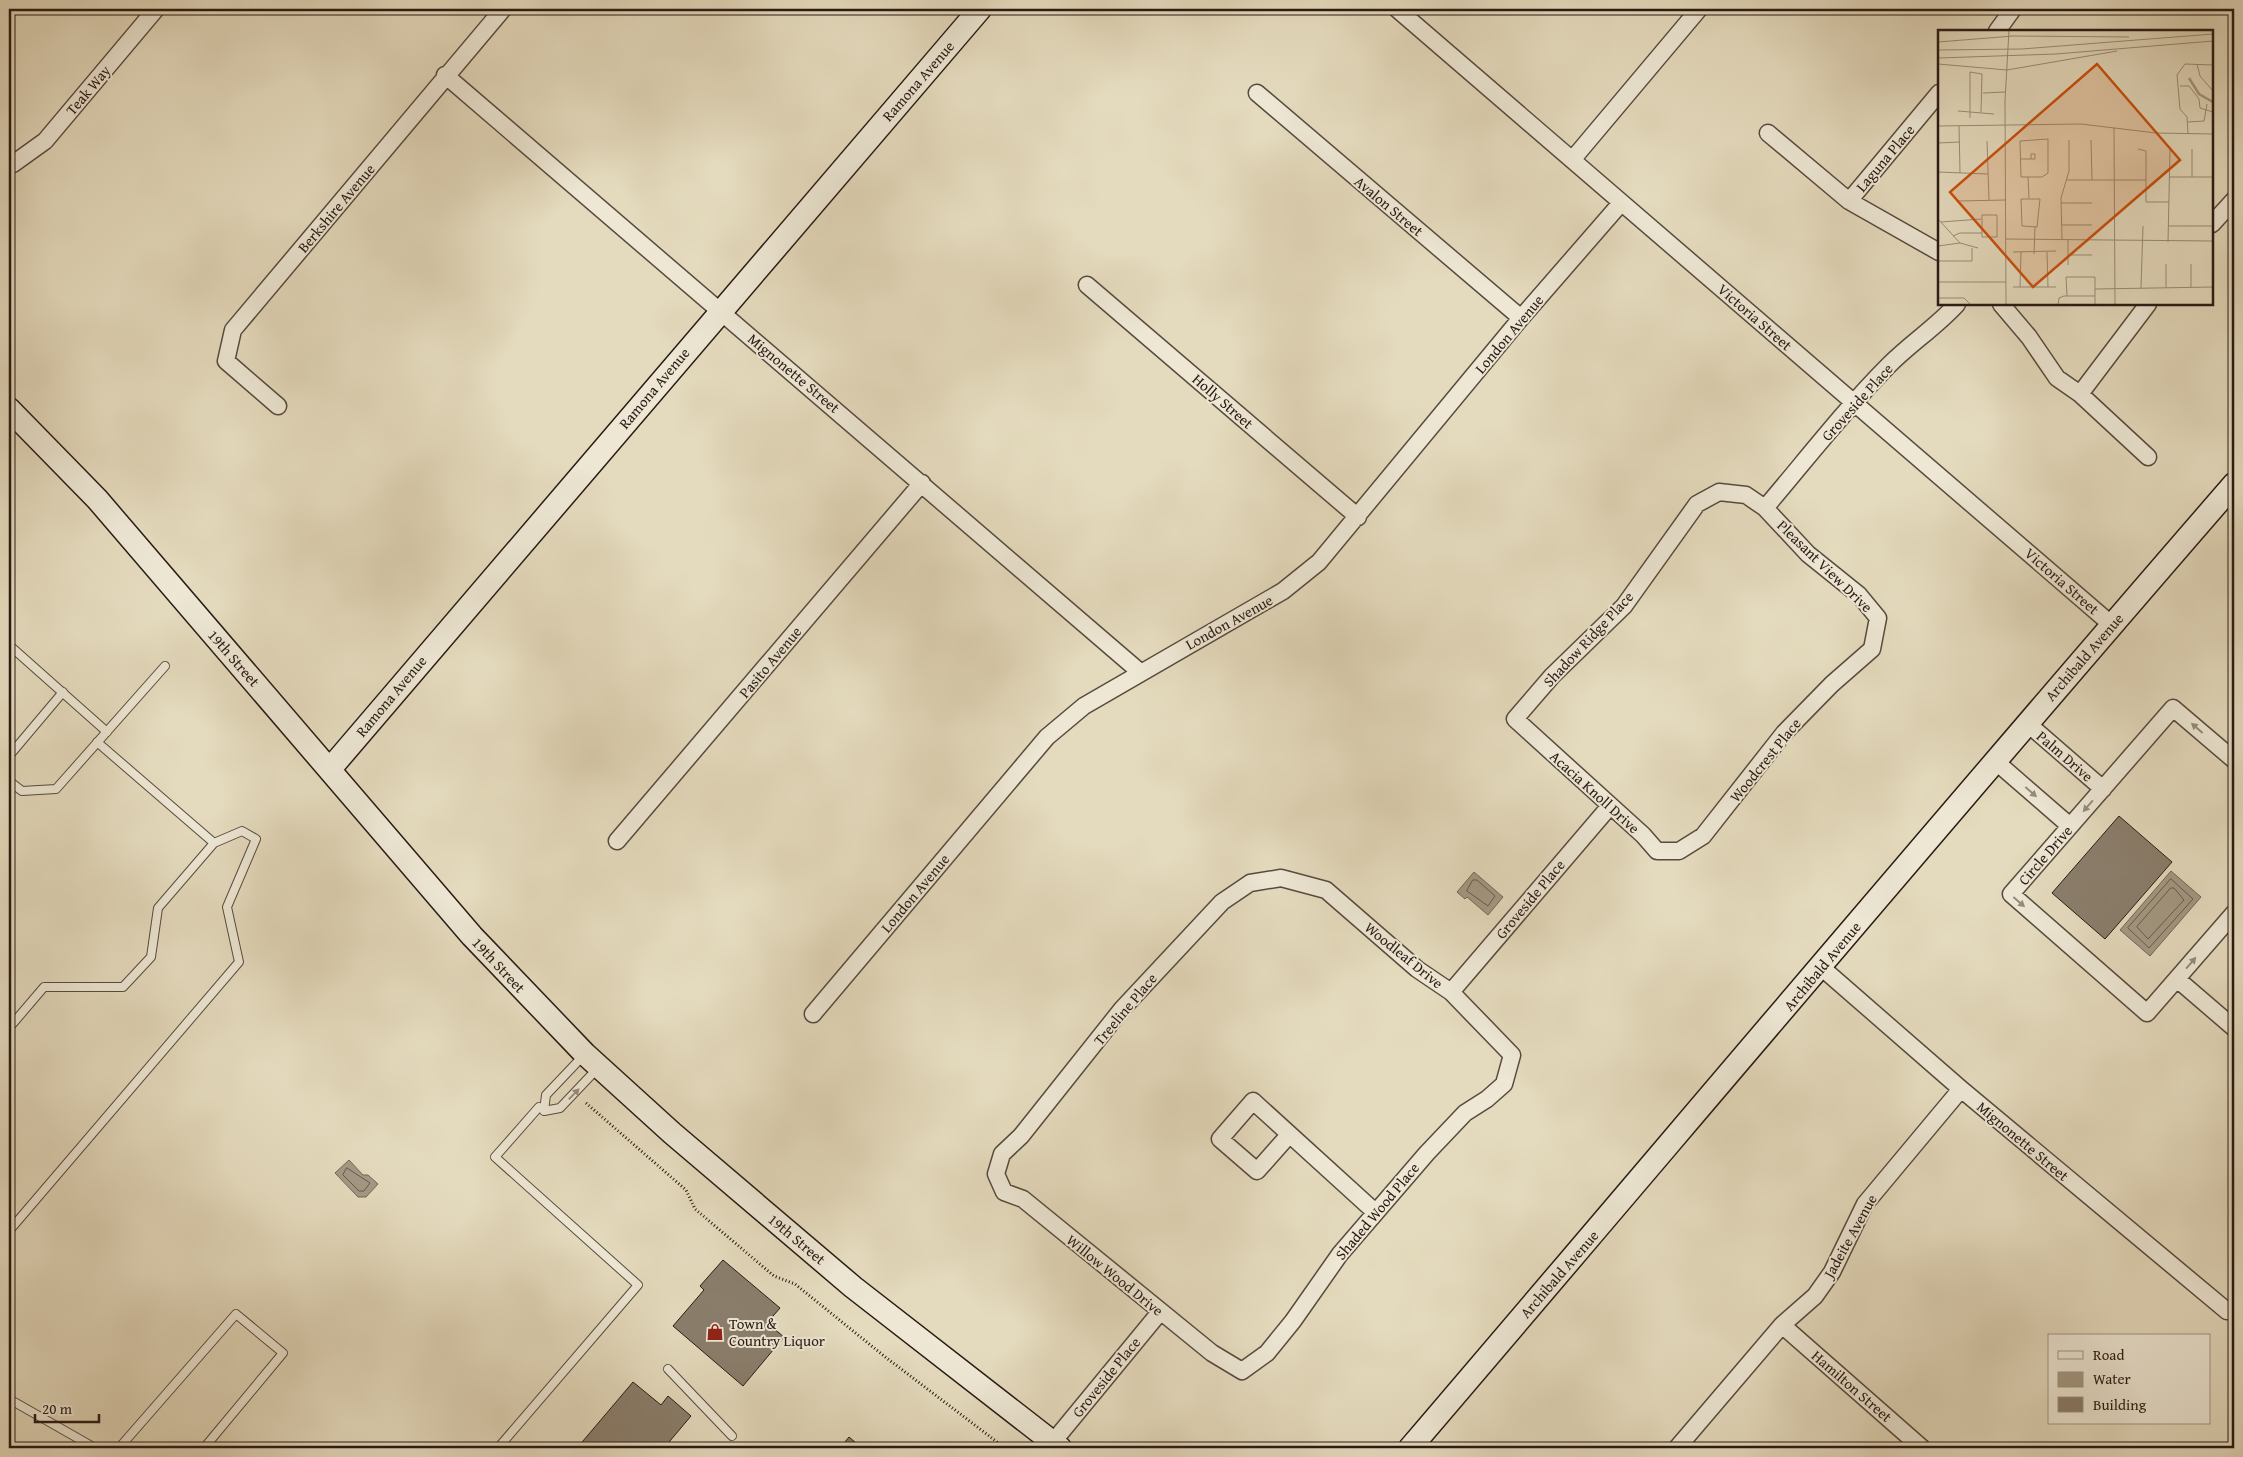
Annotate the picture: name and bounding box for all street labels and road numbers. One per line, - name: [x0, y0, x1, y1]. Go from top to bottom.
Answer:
- street label: Ramona Avenue: [877, 36, 959, 126]
- street label: Teak Way: [61, 60, 116, 120]
- street label: Laguna Place: [1851, 120, 1919, 196]
- street label: Berkshire Avenue: [292, 159, 380, 257]
- street label: Avalon Street: [1350, 171, 1429, 242]
- street label: Victoria Street: [1713, 279, 1797, 356]
- street label: London Avenue: [1470, 290, 1548, 378]
- street label: Mignonette Street: [743, 328, 845, 418]
- street label: Ramona Avenue: [614, 343, 694, 433]
- street label: Groveside Place: [1816, 359, 1898, 445]
- street label: Holly Street: [1188, 369, 1259, 434]
- street label: Pleasant View Drive: [1773, 515, 1877, 617]
- street label: Victoria Street: [2020, 543, 2104, 620]
- street label: Shadow Ridge Place: [1538, 587, 1638, 691]
- street label: London Avenue: [1182, 589, 1276, 655]
- street label: Archibald Avenue: [2040, 608, 2128, 706]
- street label: Pasito Avenue: [734, 622, 806, 702]
- street label: 19th Street: [203, 625, 265, 692]
- street label: Ramona Avenue: [351, 651, 431, 741]
- street label: Woodcrest Place: [1725, 713, 1805, 807]
- street label: Palm Drive: [2032, 726, 2098, 786]
- street label: Acacia Knoll Drive: [1545, 746, 1645, 838]
- street label: Circle Drive: [2013, 821, 2077, 889]
- street label: London Avenue: [876, 849, 954, 937]
- street label: Groveside Place: [1491, 855, 1569, 943]
- street label: Woodleaf Drive: [1360, 917, 1448, 993]
- street label: Archibald Avenue: [1778, 917, 1866, 1015]
- street label: 19th Street: [468, 932, 531, 998]
- street label: Treeline Place: [1088, 968, 1162, 1050]
- street label: Mignonette Street: [1972, 1096, 2074, 1186]
- street label: Shaded Wood Place: [1330, 1158, 1424, 1264]
- street label: Jadeite Avenue: [1817, 1190, 1882, 1283]
- street label: 19th Street: [764, 1209, 831, 1270]
- street label: Archibald Avenue: [1515, 1225, 1603, 1323]
- street label: Willow Wood Drive: [1062, 1229, 1168, 1321]
- street label: Groveside Place: [1067, 1332, 1145, 1422]
- street label: Hamilton Street: [1807, 1345, 1897, 1427]

